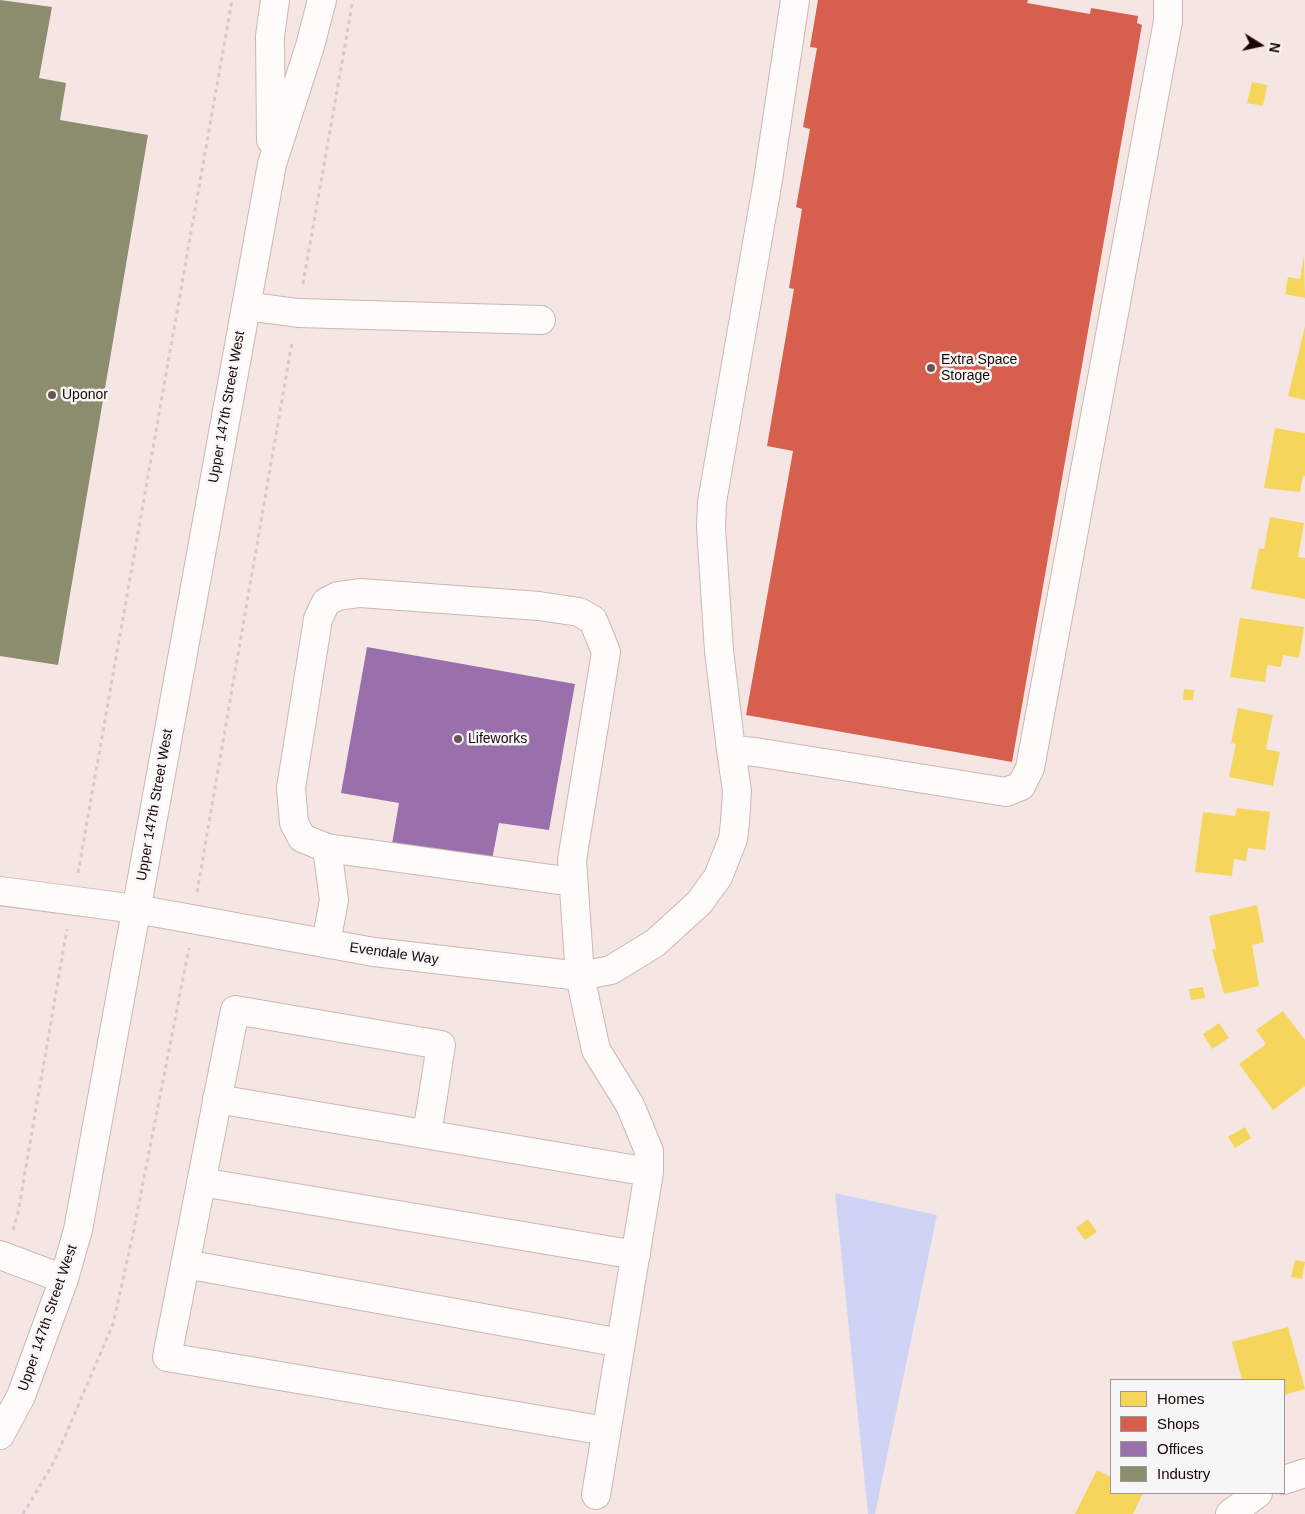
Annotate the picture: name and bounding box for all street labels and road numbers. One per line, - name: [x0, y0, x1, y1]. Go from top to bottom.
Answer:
- street label: Upper 147th Street West: [205, 330, 249, 484]
- street label: Upper 147th Street West: [133, 728, 177, 882]
- street label: Evendale Way: [348, 939, 440, 969]
- street label: Upper 147th Street West: [15, 1243, 81, 1393]

